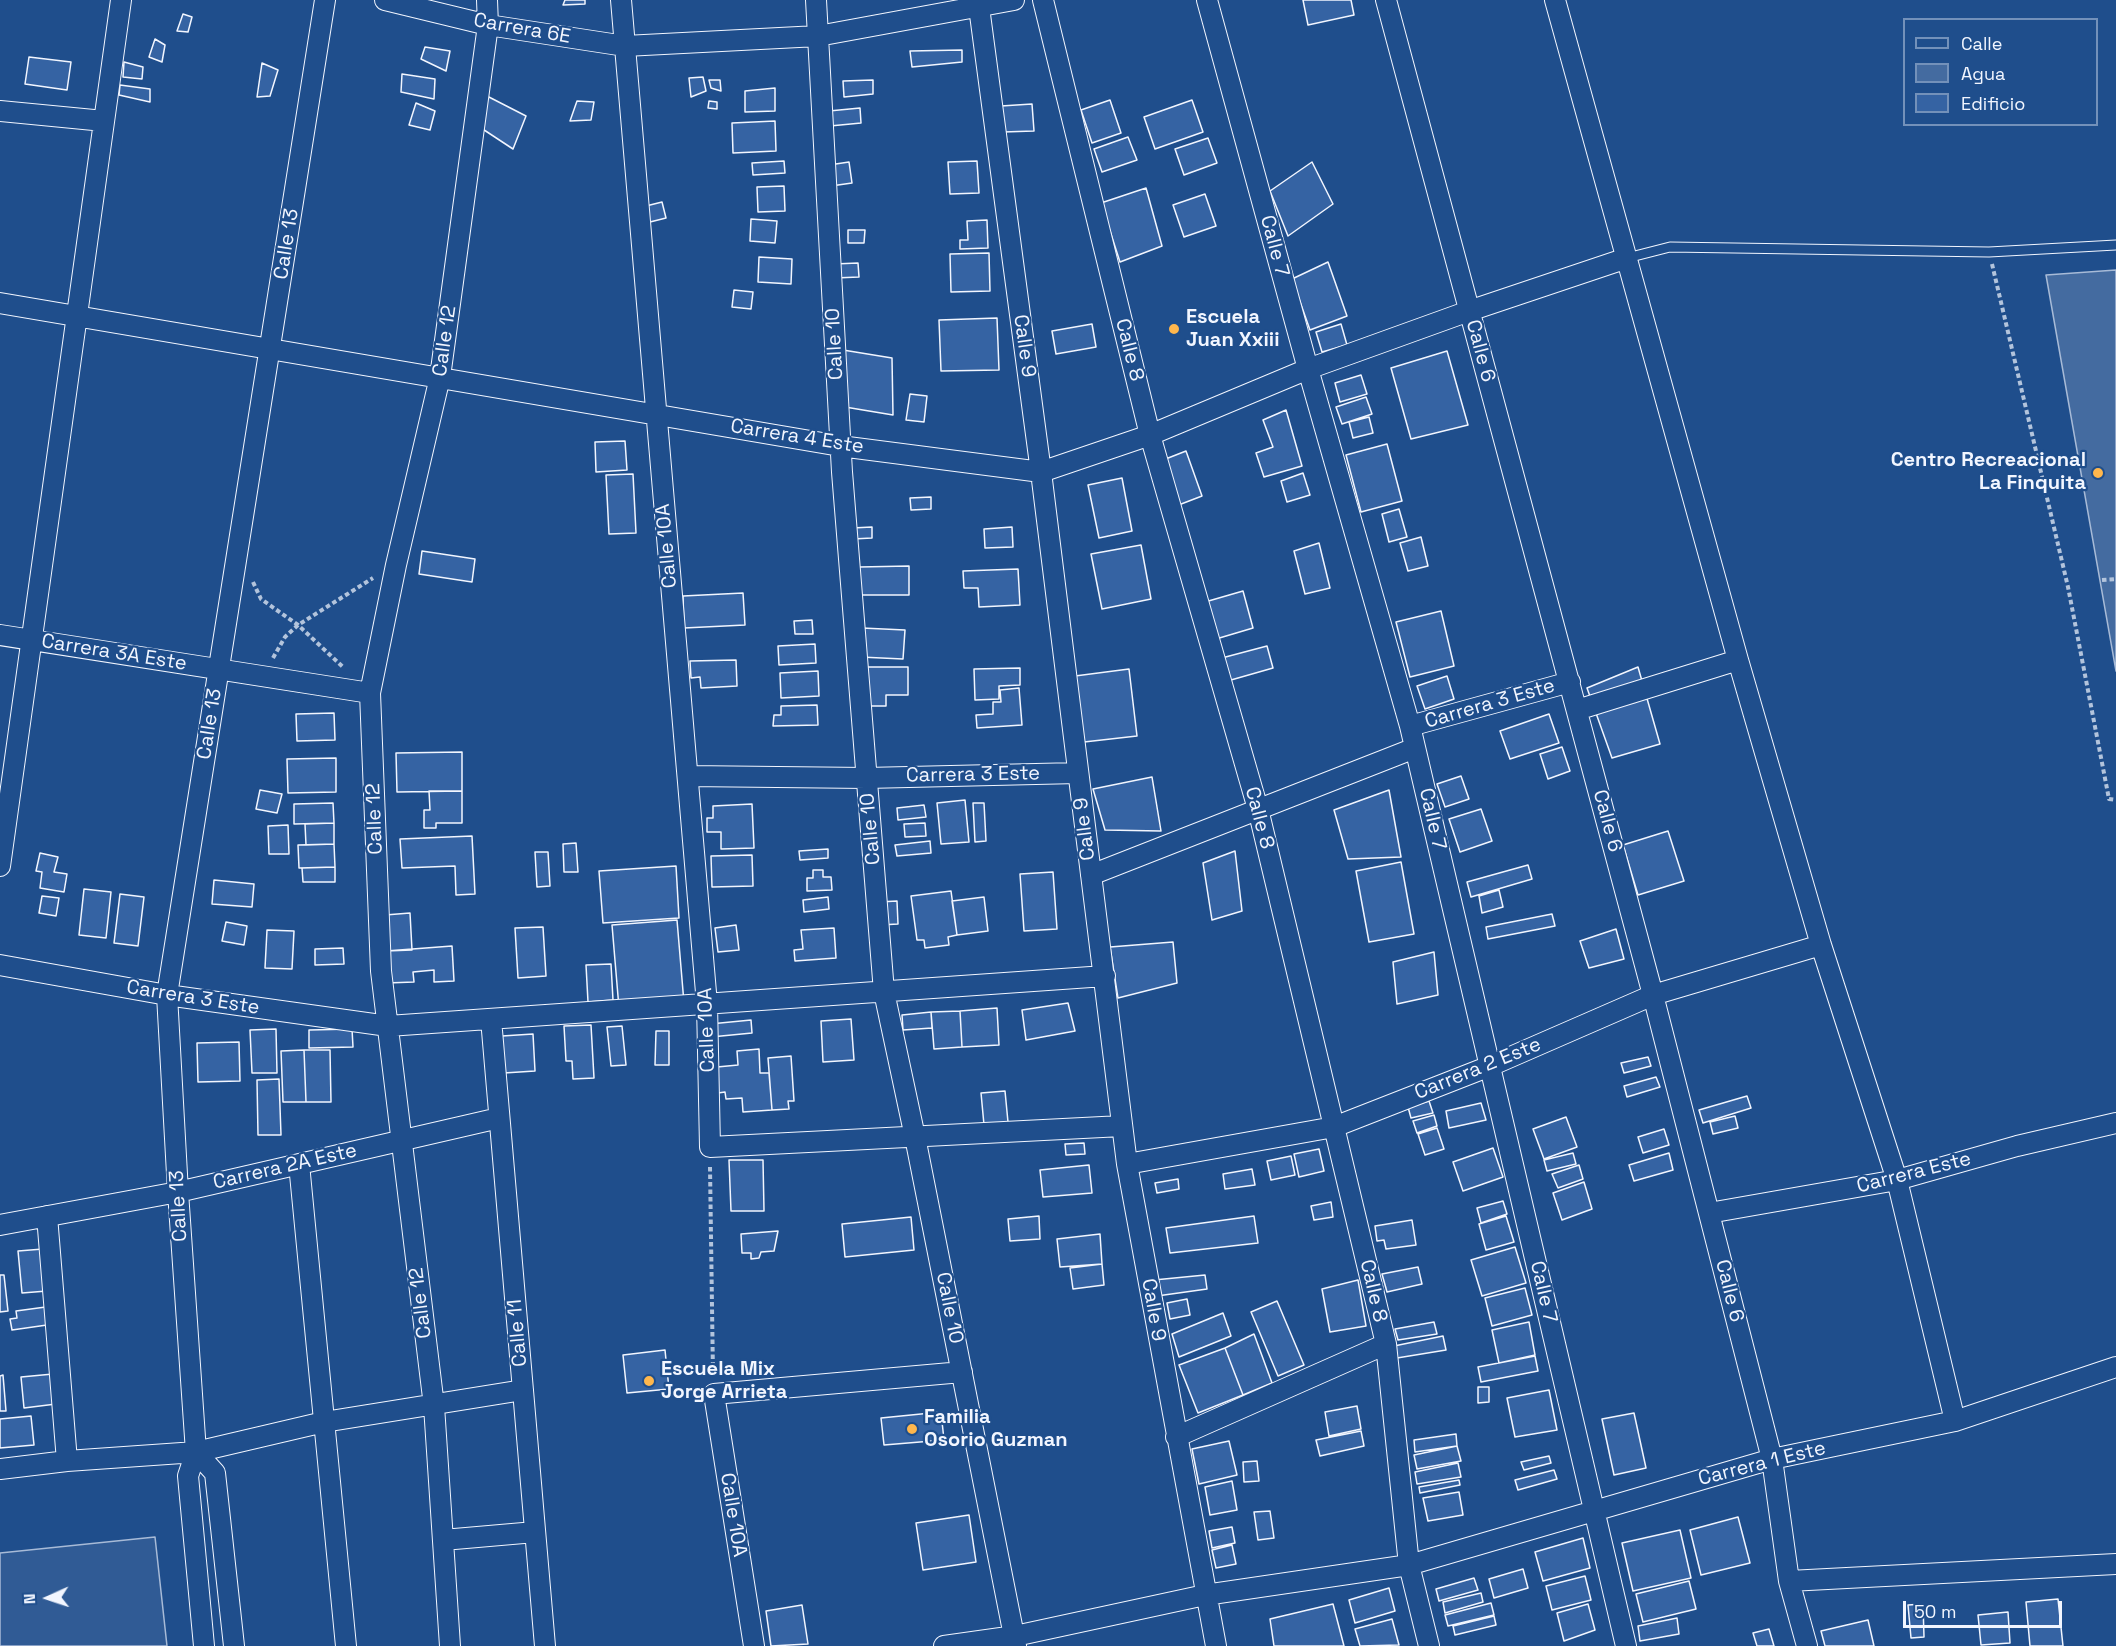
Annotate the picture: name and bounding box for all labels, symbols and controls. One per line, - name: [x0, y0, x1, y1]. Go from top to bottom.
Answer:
- street label: Carrera 6E: [472, 9, 572, 49]
- legend: [1903, 18, 2098, 126]
- text: Calle: [1961, 32, 2002, 55]
- text: Agua: [1961, 62, 2005, 85]
- text: Edificio: [1961, 92, 2025, 115]
- street label: Calle 13: [270, 207, 304, 281]
- street label: Calle 7: [1254, 213, 1294, 279]
- street label: Calle 12: [428, 304, 462, 378]
- place label: Escuela Juan Xxiii: [1186, 306, 1279, 353]
- street label: Calle 10: [821, 307, 849, 381]
- street label: Calle 9: [1008, 313, 1040, 379]
- street label: Calle 8: [1110, 316, 1148, 384]
- street label: Calle 6: [1460, 317, 1500, 385]
- marker: Escuela Juan Xxiii: [1167, 322, 1181, 336]
- street label: Carrera 4 Este: [729, 415, 865, 459]
- place label: Centro Recreacional La Finquita: [1891, 449, 2086, 496]
- marker: Centro Recreacional La Finquita: [2091, 466, 2105, 480]
- street label: Calle 10A: [651, 503, 683, 589]
- street label: Carrera 3A Este: [40, 630, 188, 676]
- street label: Carrera 3 Este: [1422, 674, 1558, 734]
- street label: Calle 13: [193, 687, 227, 761]
- street label: Carrera 3 Este: [906, 762, 1040, 788]
- street label: Calle 12: [362, 783, 388, 855]
- street label: Calle 8: [1239, 784, 1279, 852]
- street label: Calle 7: [1413, 786, 1451, 852]
- street label: Calle 6: [1587, 787, 1627, 855]
- street label: Calle 10: [856, 792, 886, 866]
- street label: Calle 9: [1069, 796, 1101, 862]
- street label: Carrera 3 Este: [125, 976, 261, 1020]
- street label: Calle 10A: [694, 987, 720, 1073]
- street label: Carrera 2 Este: [1411, 1033, 1545, 1105]
- street label: Carrera 2A Este: [211, 1139, 359, 1195]
- street label: Carrera Este: [1854, 1147, 1974, 1199]
- street label: Calle 13: [165, 1170, 193, 1242]
- street label: Calle 8: [1354, 1257, 1392, 1325]
- street label: Calle 6: [1710, 1257, 1748, 1325]
- street label: Calle 7: [1524, 1259, 1562, 1325]
- street label: Calle 12: [405, 1266, 437, 1340]
- street label: Calle 10: [930, 1270, 968, 1346]
- street label: Calle 9: [1136, 1277, 1170, 1343]
- street label: Calle 11: [503, 1298, 533, 1368]
- place label: Escuela Mix Jorge Arrieta: [661, 1358, 787, 1405]
- marker: Escuela Mix Jorge Arrieta: [642, 1374, 656, 1388]
- place label: Familia Osorio Guzman: [924, 1406, 1068, 1453]
- marker: Familia Osorio Guzman: [905, 1422, 919, 1436]
- street label: Carrera 1 Este: [1696, 1437, 1828, 1491]
- street label: Calle 10A: [715, 1471, 751, 1559]
- north arrow: [18, 1568, 78, 1628]
- scale bar: [1906, 1589, 2065, 1627]
- text: N: [19, 1593, 40, 1605]
- text: 50 m: [1914, 1600, 1956, 1623]

